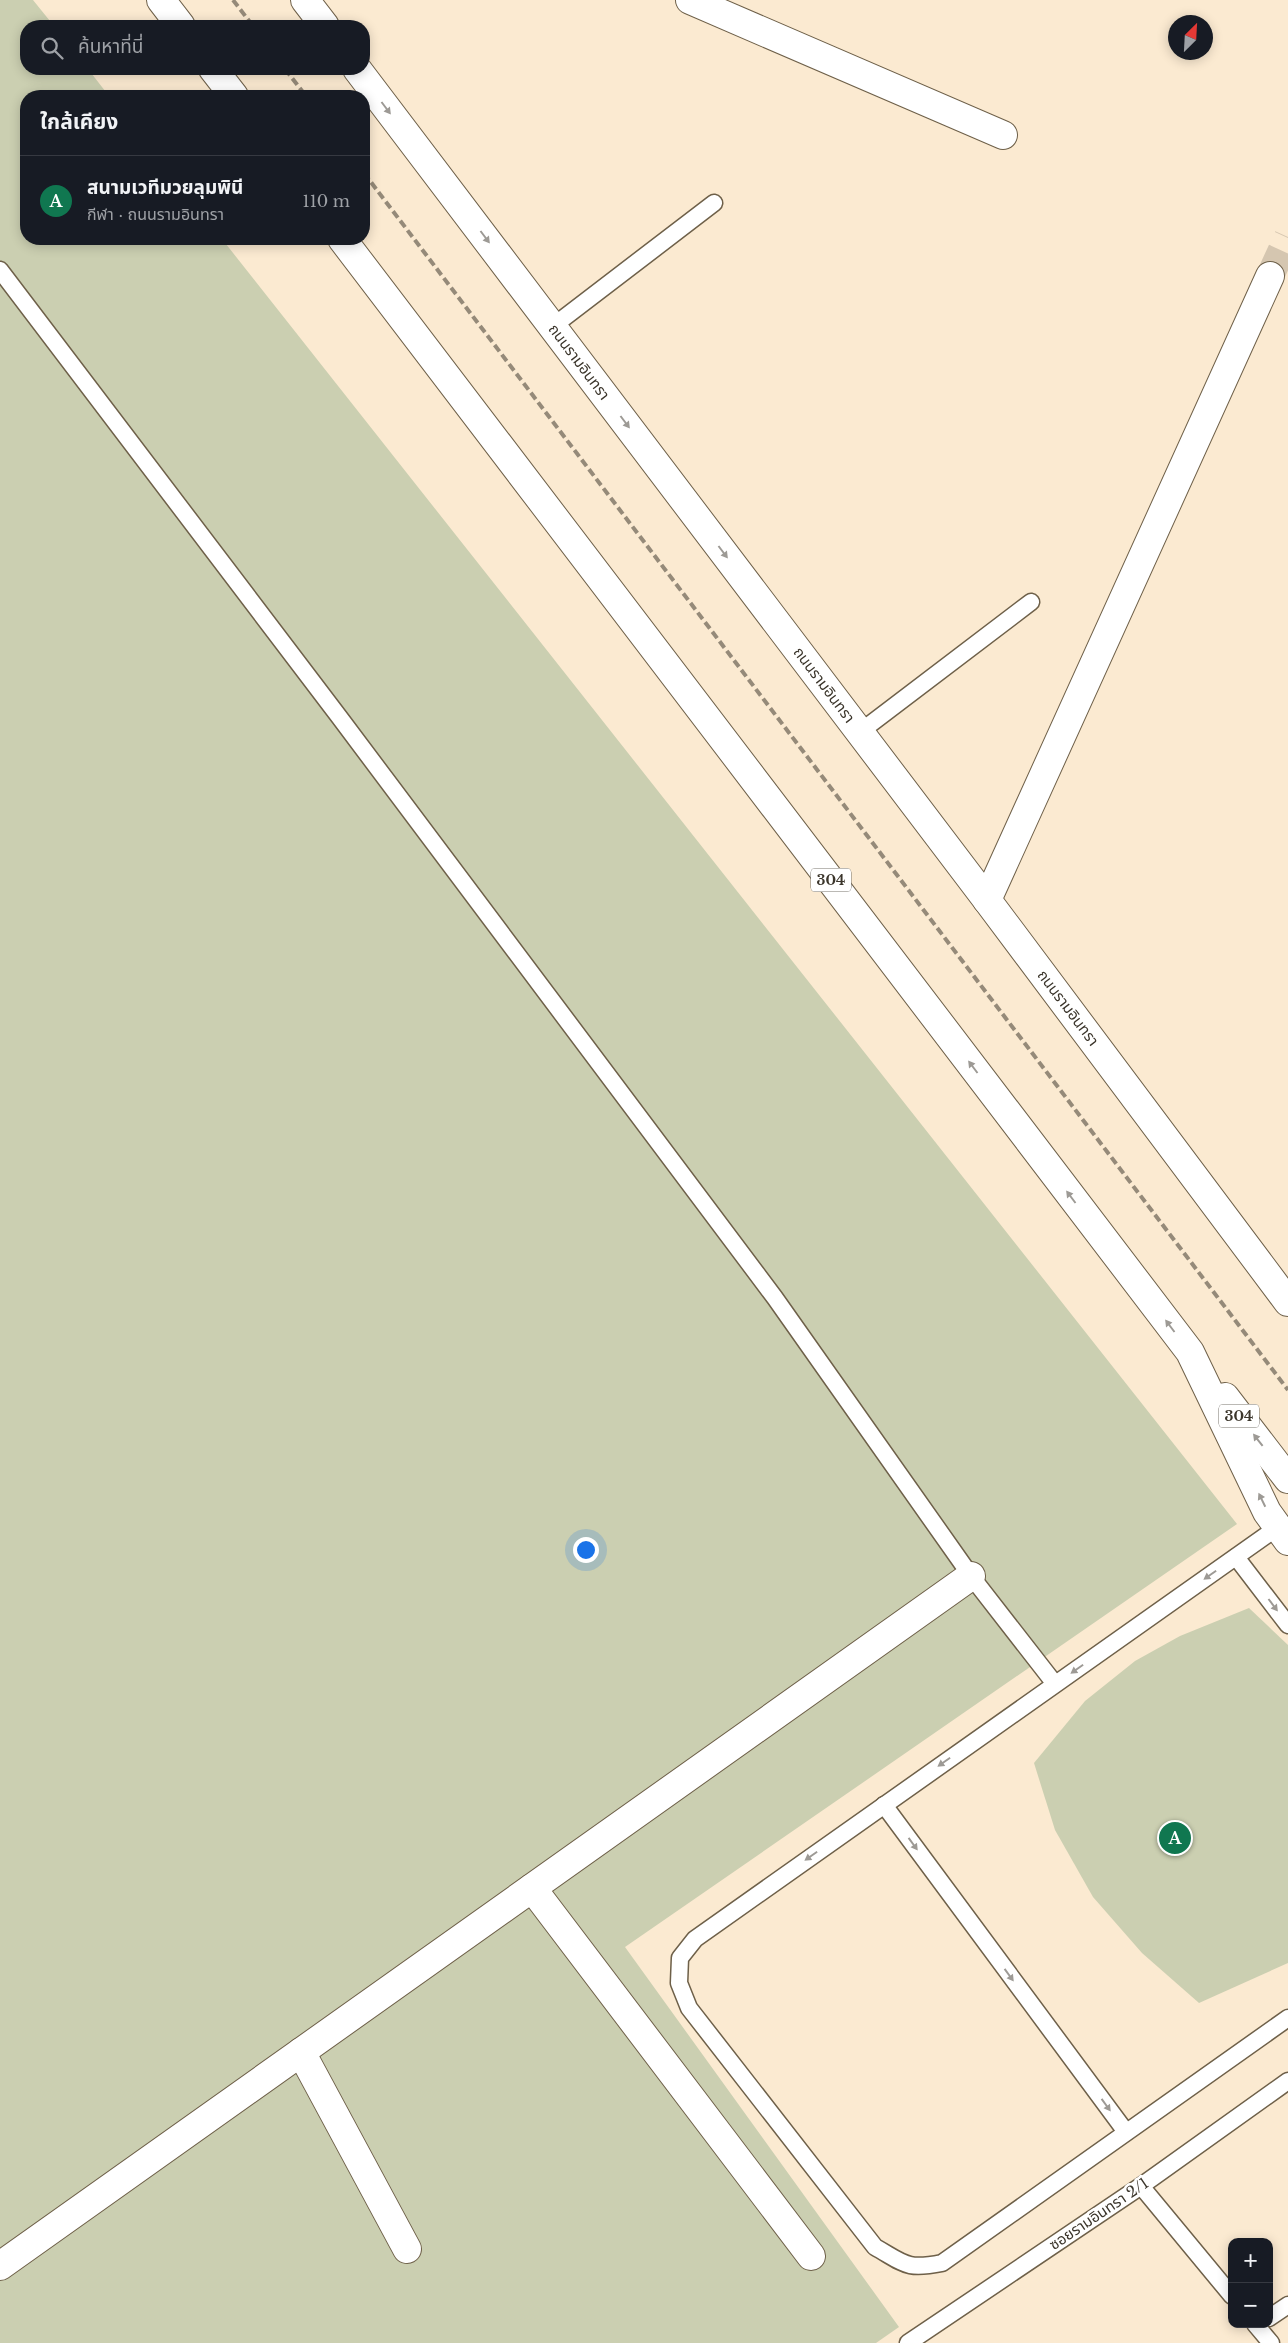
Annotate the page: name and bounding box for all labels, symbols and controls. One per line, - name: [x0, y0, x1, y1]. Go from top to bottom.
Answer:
- north arrow: [1168, 15, 1213, 60]
- search box: [20, 20, 370, 75]
- icon: search: [38, 34, 66, 62]
- text: ค้นหาที่นี่: [78, 35, 143, 58]
- one-way arrow: [381, 101, 392, 114]
- text: ใกล้เคียง: [40, 109, 118, 135]
- text: สนามเวทีมวยลุมพินี: [87, 176, 243, 199]
- text: A: [50, 191, 62, 211]
- text: 110 m: [303, 191, 350, 211]
- text: กีฬา · ถนนรามอินทรา: [87, 204, 224, 224]
- one-way arrow: [479, 230, 490, 243]
- street label: ถนนรามอินทรา: [545, 320, 614, 404]
- one-way arrow: [620, 415, 630, 429]
- one-way arrow: [718, 545, 728, 559]
- street label: ถนนรามอินทรา: [790, 643, 859, 727]
- road number: 304: [811, 868, 851, 892]
- street label: ถนนรามอินทรา: [1034, 966, 1103, 1050]
- one-way arrow: [968, 1060, 978, 1074]
- one-way arrow: [1066, 1191, 1077, 1204]
- one-way arrow: [1165, 1319, 1175, 1333]
- road number: 304: [1219, 1404, 1259, 1428]
- one-way arrow: [1253, 1434, 1264, 1447]
- one-way arrow: [1258, 1493, 1266, 1507]
- your location: [573, 1537, 599, 1563]
- one-way arrow: [1203, 1570, 1217, 1580]
- one-way arrow: [1267, 1598, 1278, 1611]
- one-way arrow: [1070, 1664, 1084, 1674]
- one-way arrow: [937, 1757, 951, 1767]
- pin: A: [1159, 1819, 1191, 1857]
- one-way arrow: [908, 1837, 918, 1851]
- one-way arrow: [805, 1851, 818, 1861]
- one-way arrow: [1004, 1968, 1014, 1982]
- one-way arrow: [1101, 2098, 1111, 2112]
- street label: ซอยรามอินทรา 2/1: [1045, 2173, 1152, 2254]
- map controls: [1228, 2238, 1273, 2328]
- button: +: [1228, 2238, 1273, 2283]
- button: −: [1228, 2283, 1273, 2328]

